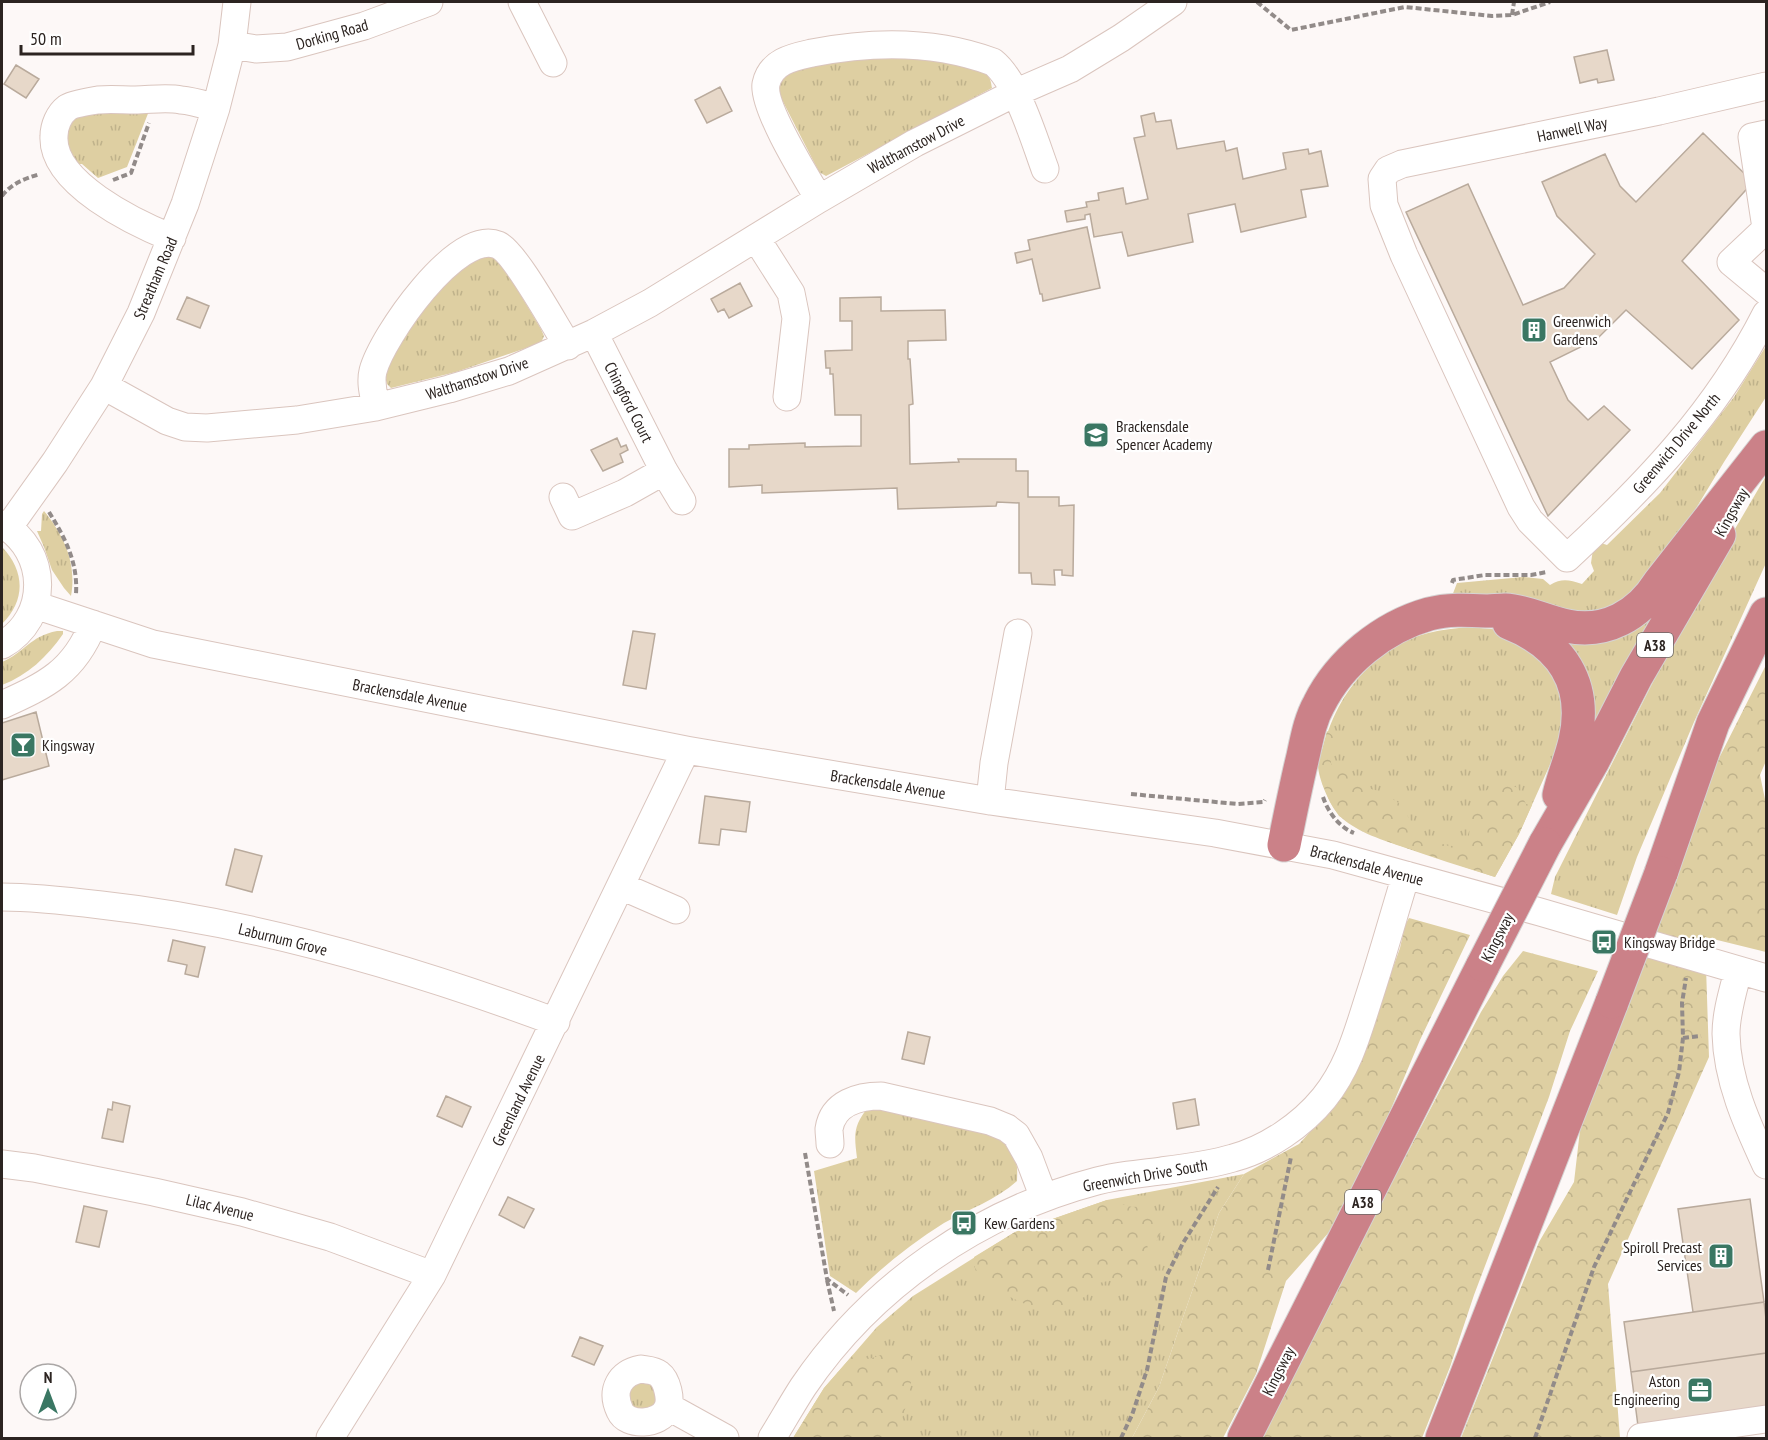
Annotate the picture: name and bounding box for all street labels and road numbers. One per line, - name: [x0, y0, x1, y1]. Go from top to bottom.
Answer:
- street label: Dorking Road: [294, 14, 370, 54]
- street label: Walthamstow Drive: [864, 110, 968, 178]
- street label: Hanwell Way: [1535, 112, 1609, 146]
- street label: Streatham Road: [129, 234, 181, 322]
- street label: Walthamstow Drive: [423, 352, 531, 404]
- street label: Chingford Court: [600, 359, 658, 446]
- street label: Greenwich Drive North: [1628, 388, 1724, 498]
- street label: Kingsway: [1710, 484, 1752, 540]
- road number: A38: [1637, 633, 1673, 657]
- street label: Brackensdale Avenue: [351, 674, 469, 716]
- street label: Brackensdale Avenue: [829, 765, 947, 803]
- street label: Brackensdale Avenue: [1308, 840, 1426, 890]
- street label: Kingsway: [1476, 909, 1518, 965]
- street label: Laburnum Grove: [237, 918, 329, 960]
- street label: Greenland Avenue: [487, 1051, 549, 1149]
- street label: Greenwich Drive South: [1081, 1154, 1209, 1196]
- street label: Lilac Avenue: [184, 1189, 256, 1225]
- road number: A38: [1345, 1190, 1381, 1214]
- street label: Kingsway: [1257, 1343, 1299, 1399]

